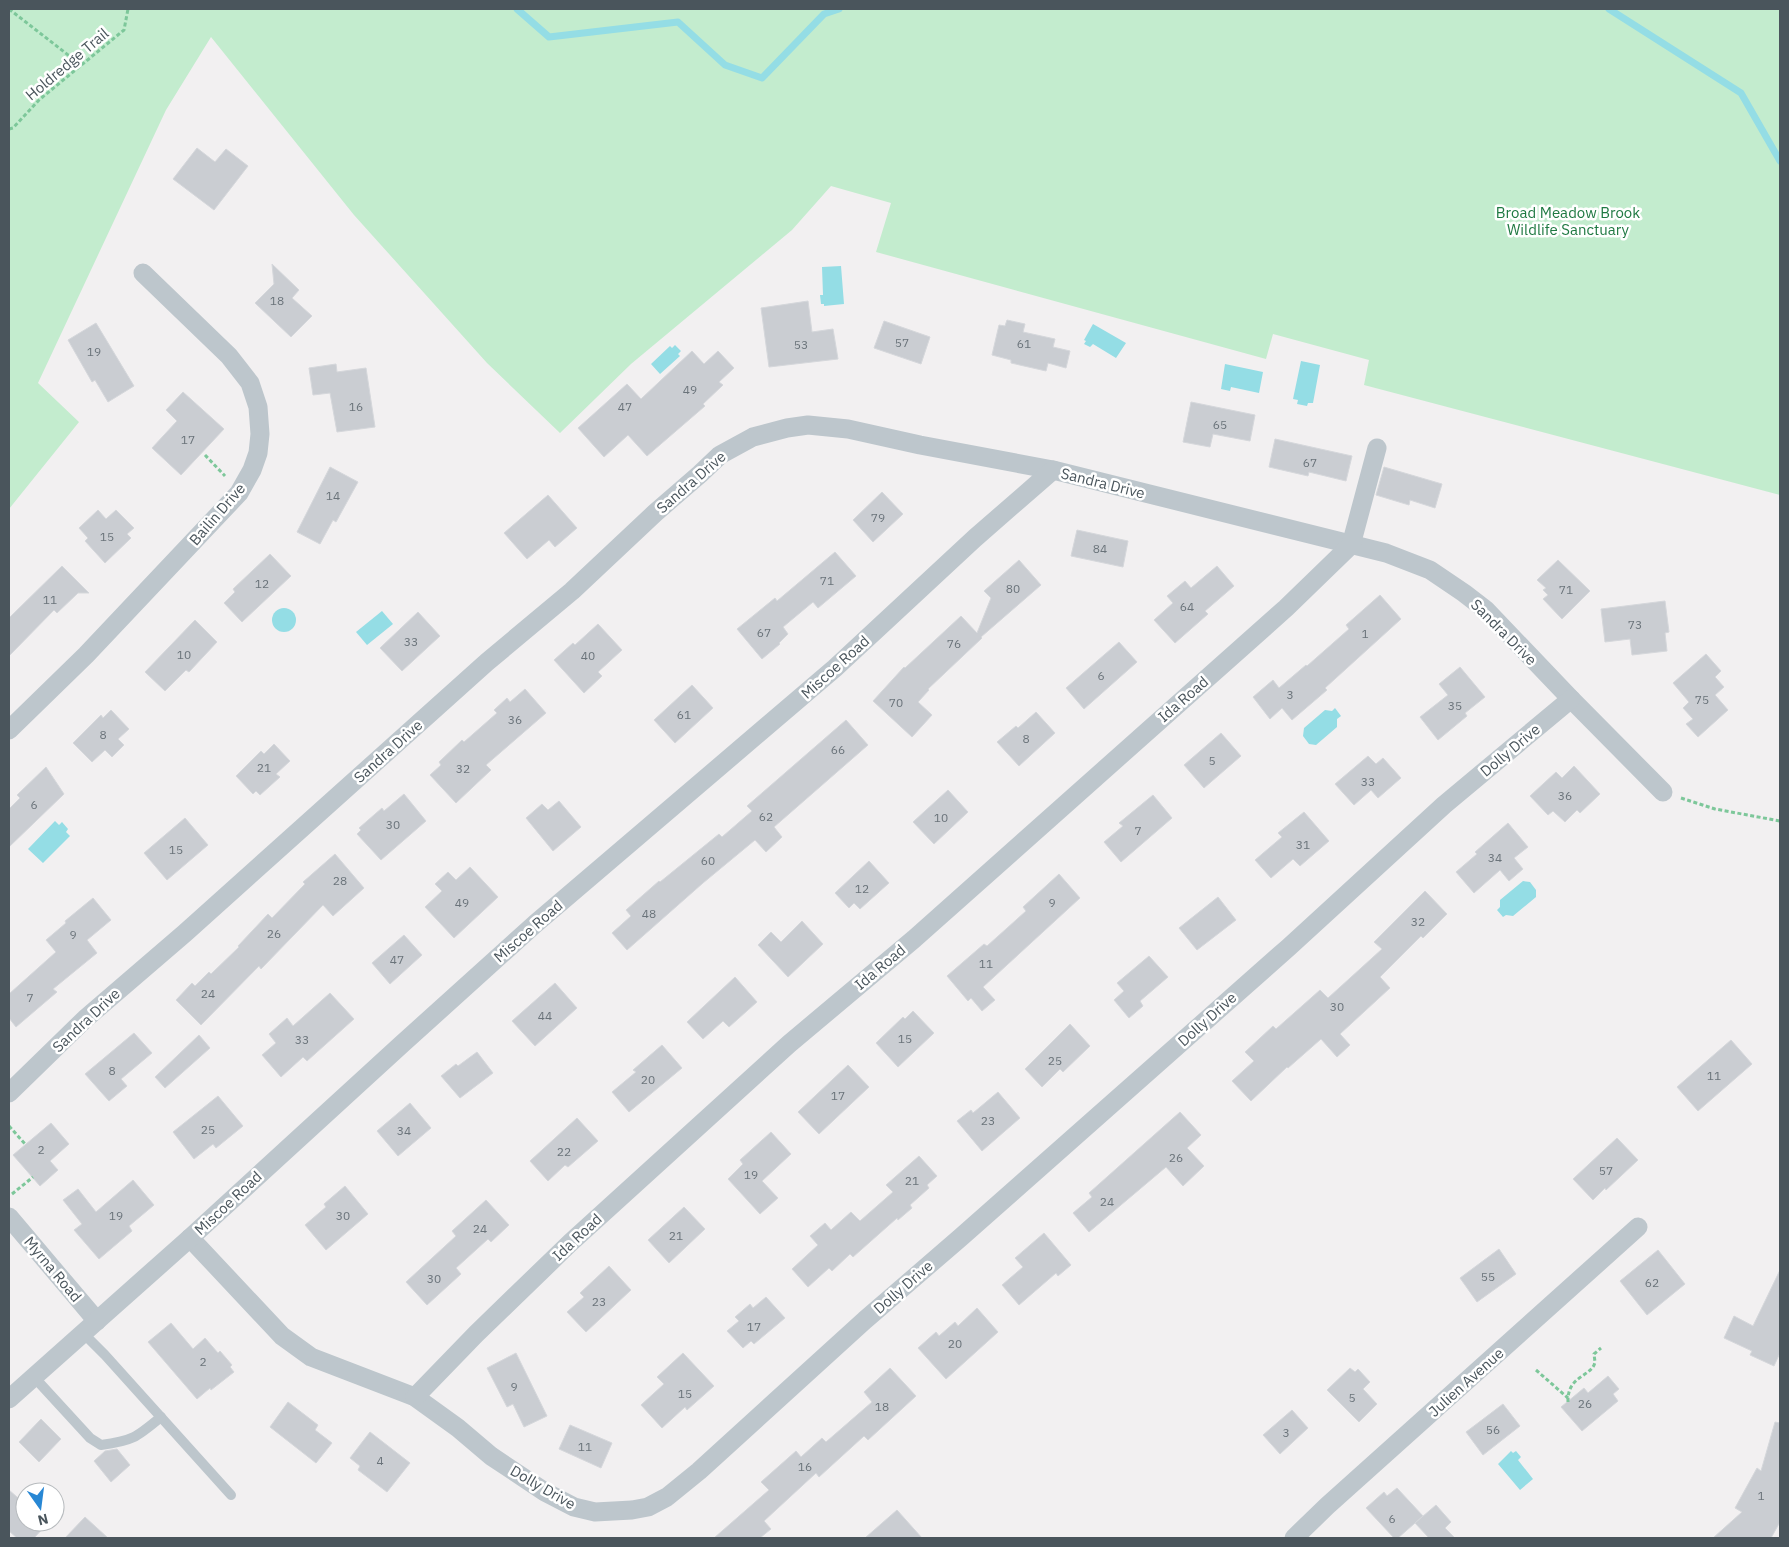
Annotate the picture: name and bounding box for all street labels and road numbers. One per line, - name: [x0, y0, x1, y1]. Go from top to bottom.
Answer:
- street label: Holdredge Trail: [21, 24, 113, 104]
- street label: Sandra Drive: [652, 447, 730, 517]
- street label: Sandra Drive: [1059, 463, 1147, 503]
- street label: Bailin Drive: [185, 479, 249, 549]
- street label: Sandra Drive: [1467, 595, 1541, 669]
- street label: Miscoe Road: [797, 631, 873, 703]
- street label: Ida Road: [1154, 672, 1212, 726]
- street label: Sandra Drive: [350, 715, 426, 787]
- street label: Dolly Drive: [1476, 720, 1544, 780]
- street label: Miscoe Road: [490, 896, 566, 966]
- street label: Ida Road: [851, 940, 909, 994]
- street label: Sandra Drive: [48, 984, 124, 1056]
- street label: Dolly Drive: [1174, 988, 1240, 1050]
- street label: Miscoe Road: [190, 1167, 266, 1239]
- street label: Ida Road: [548, 1209, 606, 1265]
- street label: Myrna Road: [20, 1232, 86, 1306]
- street label: Dolly Drive: [870, 1256, 936, 1318]
- street label: Julien Avenue: [1425, 1343, 1507, 1421]
- street label: Dolly Drive: [507, 1461, 579, 1513]

